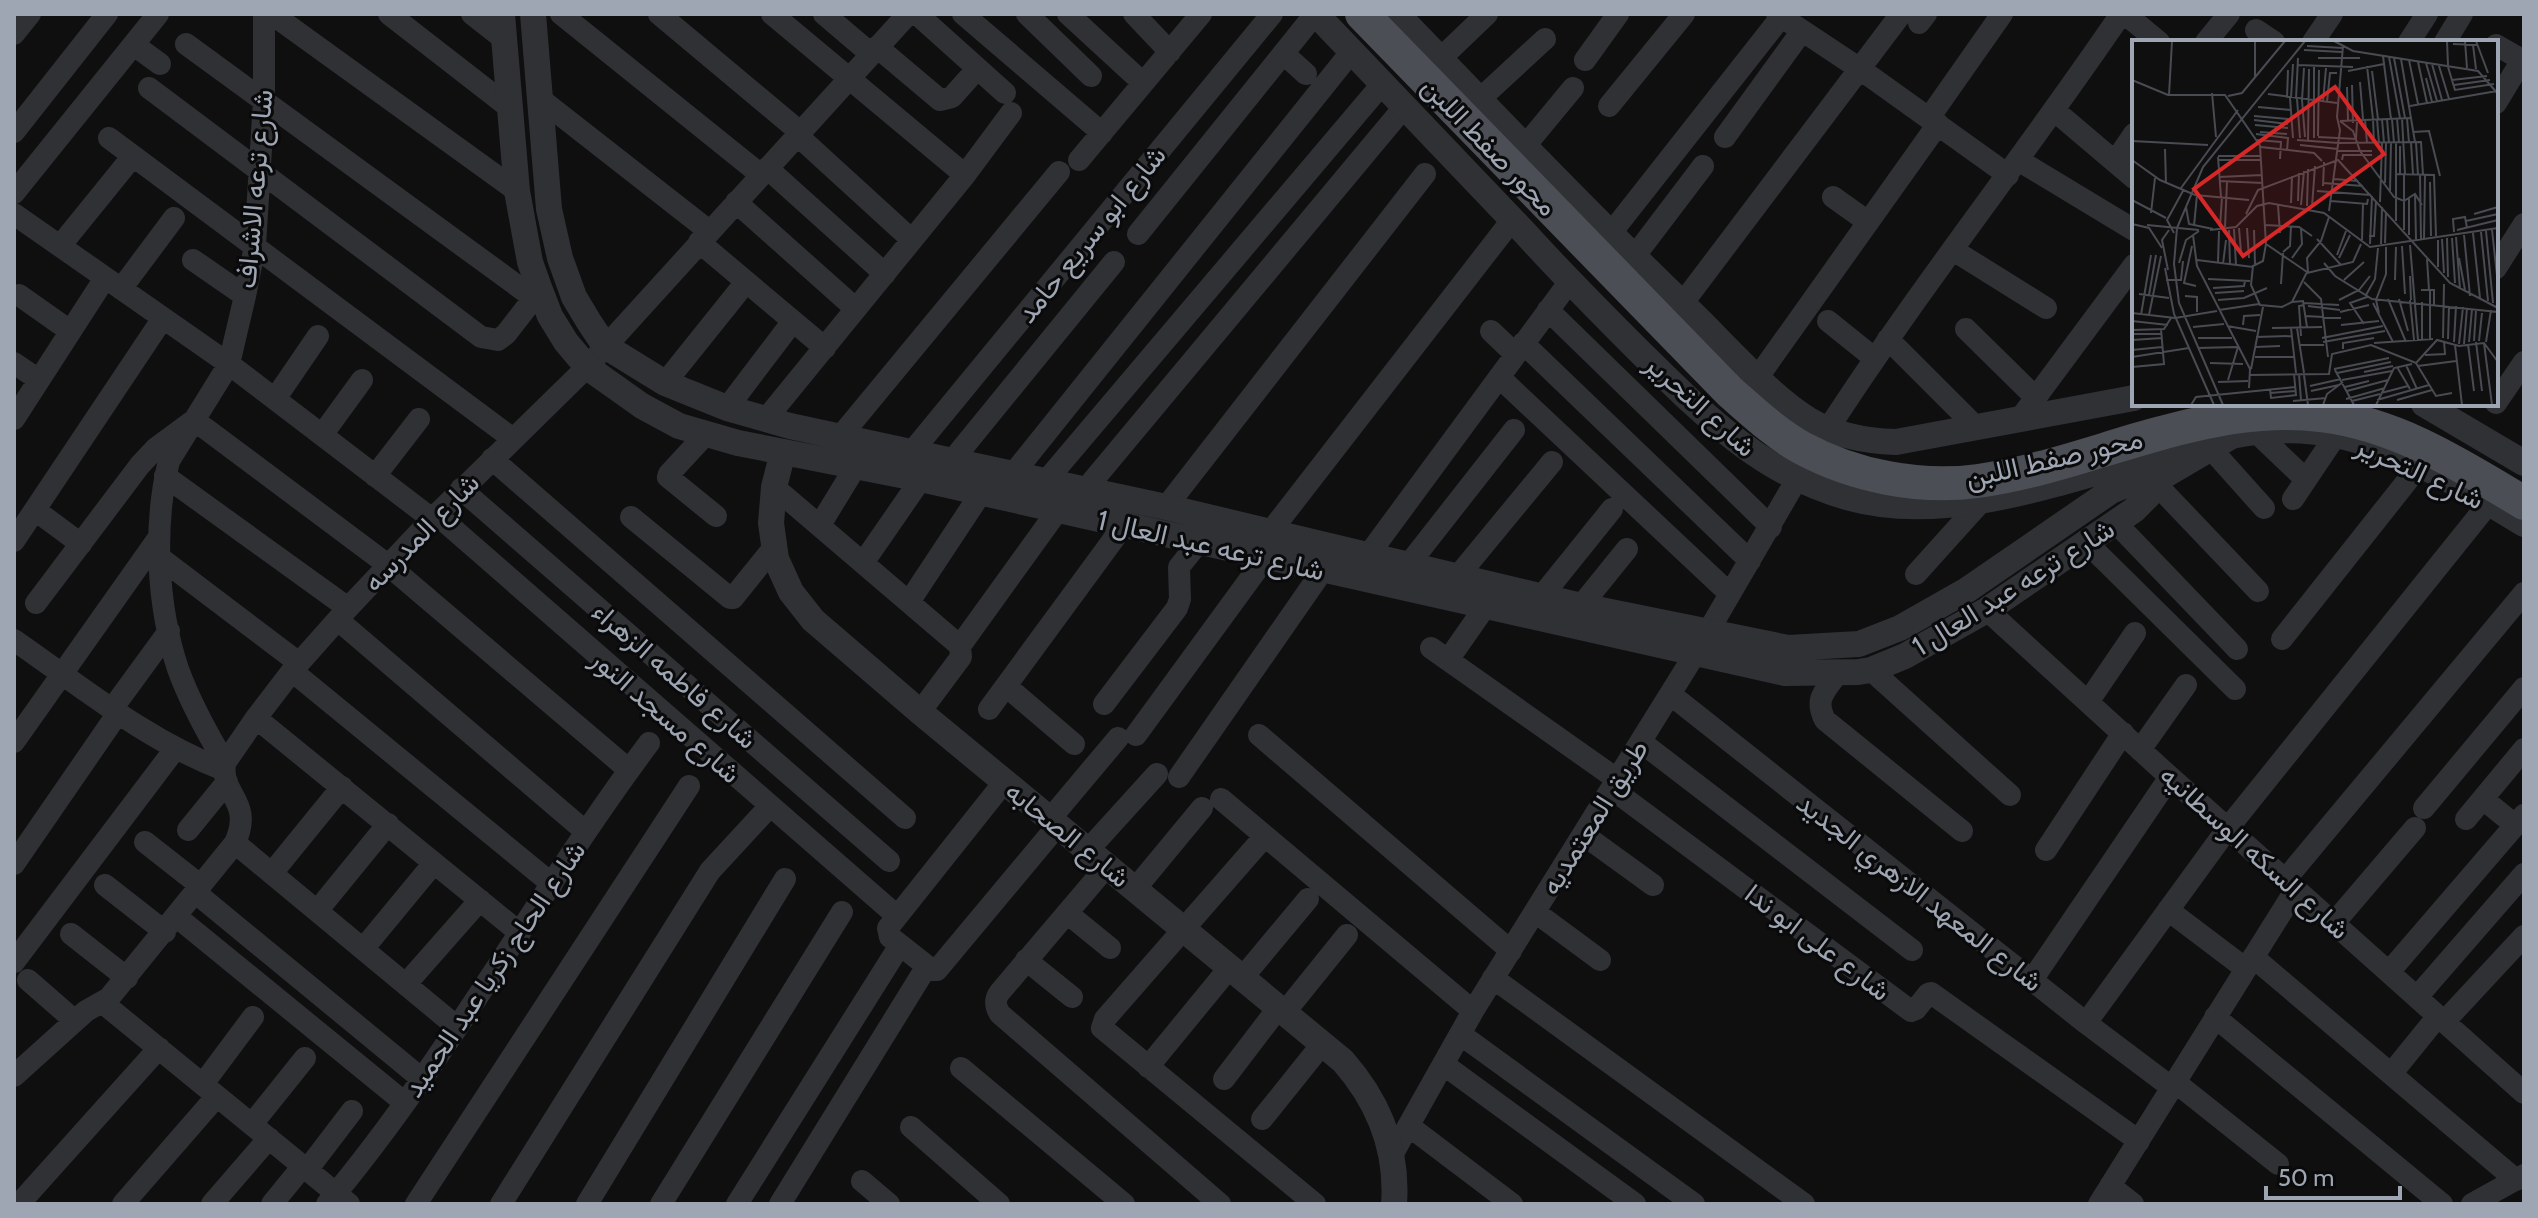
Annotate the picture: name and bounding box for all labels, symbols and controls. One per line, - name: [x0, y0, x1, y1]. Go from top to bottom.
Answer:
- inset map: [2132, 40, 2498, 406]
- street label: محور صفط اللبن: [1414, 69, 1565, 224]
- street label: شارع ترعه الاشراف: [228, 88, 282, 290]
- street label: شارع ابو سريع حامد: [1009, 138, 1175, 331]
- street label: شارع التحرير: [1636, 346, 1764, 465]
- street label: محور صفط اللبن: [1962, 421, 2146, 496]
- street label: شارع التحرير: [2349, 427, 2490, 518]
- street label: شارع المدرسه: [356, 465, 488, 600]
- street label: شارع ترعه عبد العال 1: [1094, 502, 1328, 590]
- street label: شارع ترعه عبد العال 1: [1906, 511, 2121, 665]
- street label: شارع فاطمه الزهراء: [584, 594, 764, 757]
- street label: شارع مسجد النور: [582, 641, 748, 792]
- street label: طريق المعتمديه: [1533, 733, 1656, 901]
- street label: شارع السكه الوسطانيه: [2152, 758, 2357, 948]
- street label: شارع الصحابه: [998, 773, 1137, 896]
- street label: شارع المعهد الازهري الجديد: [1787, 785, 2050, 1003]
- street label: شارع الحاج زكريا عبد الحميد: [396, 835, 594, 1105]
- street label: شارع على ابو ندا: [1737, 876, 1898, 1009]
- scale bar: [2266, 1150, 2400, 1200]
- text: 50 m: [2278, 1163, 2334, 1192]

